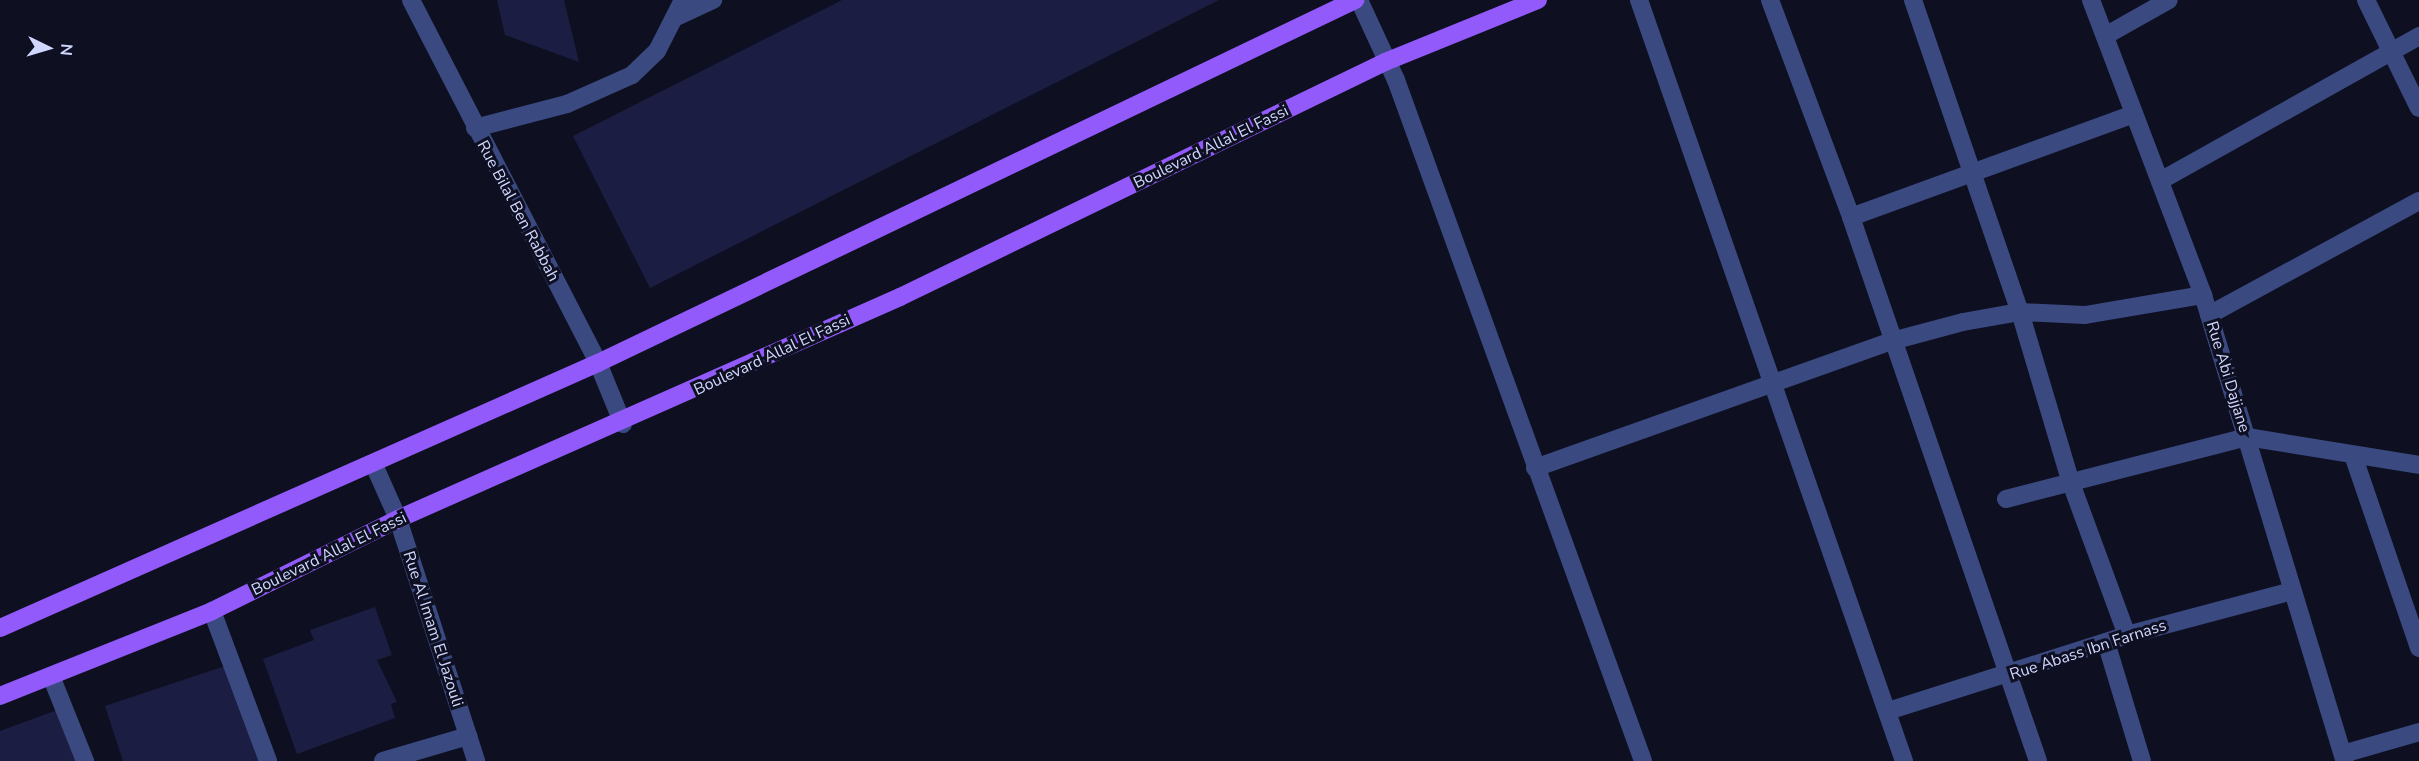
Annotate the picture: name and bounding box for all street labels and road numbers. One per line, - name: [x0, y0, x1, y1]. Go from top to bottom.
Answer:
- street label: Boulevard Allal El Fassi: [1130, 101, 1292, 193]
- street label: Rue Bilal Ben Rabbah: [473, 137, 563, 285]
- street label: Boulevard Allal El Fassi: [691, 310, 853, 400]
- street label: Rue Abi Dajjane: [2202, 319, 2254, 435]
- street label: Boulevard Allal El Fassi: [248, 508, 410, 600]
- street label: Rue Al Imam El Jazouli: [399, 549, 467, 709]
- street label: Rue Abass Ibn Farnass: [2007, 616, 2169, 684]

